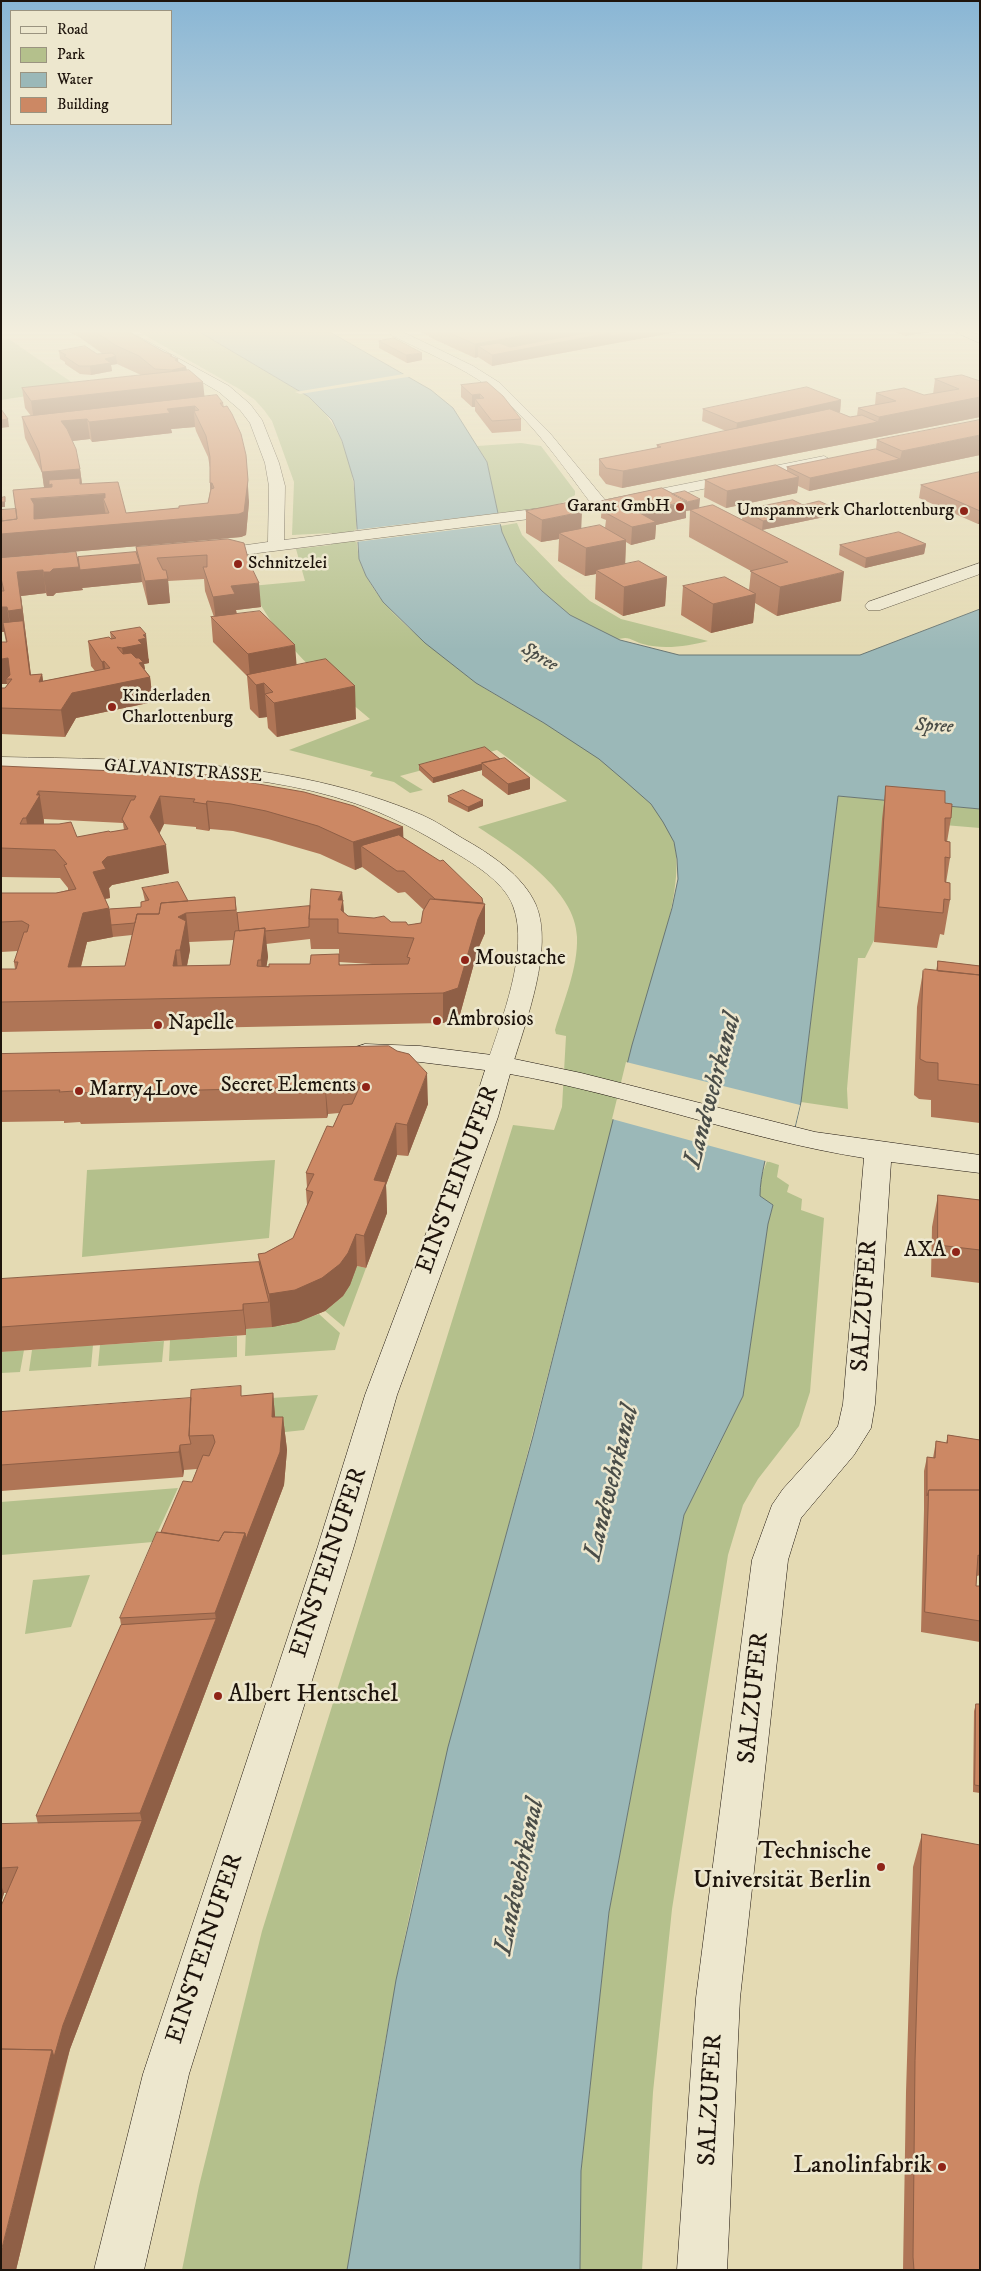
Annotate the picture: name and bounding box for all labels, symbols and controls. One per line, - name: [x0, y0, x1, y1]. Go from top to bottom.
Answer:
- legend: [10, 10, 172, 125]
- text: Road: [57, 20, 88, 39]
- text: Park: [57, 45, 85, 64]
- text: Water: [57, 70, 93, 89]
- text: Building: [57, 95, 109, 114]
- place label: Garant GmbH: [567, 496, 670, 518]
- place label: Umspannwerk Charlottenburg: [736, 500, 954, 522]
- marker: Garant GmbH: [674, 501, 686, 513]
- marker: Umspannwerk Charlottenburg: [958, 505, 970, 517]
- place label: Schnitzelei: [248, 553, 327, 575]
- marker: Schnitzelei: [232, 558, 244, 570]
- water label: Spree: [517, 639, 561, 677]
- place label: Kinderladen Charlottenburg: [122, 686, 233, 729]
- marker: Kinderladen Charlottenburg: [106, 701, 118, 713]
- water label: Spree: [914, 715, 954, 739]
- street label: GALVANISTRASSE: [103, 756, 263, 788]
- place label: Moustache: [475, 947, 566, 973]
- marker: Moustache: [459, 954, 471, 966]
- place label: Ambrosios: [447, 1008, 534, 1034]
- water label: Landwehrkanal: [678, 1010, 750, 1172]
- place label: Napelle: [168, 1012, 234, 1038]
- marker: Ambrosios: [431, 1015, 443, 1027]
- marker: Napelle: [152, 1019, 164, 1031]
- place label: Secret Elements: [221, 1074, 356, 1100]
- place label: Marry4Love: [89, 1078, 198, 1104]
- marker: Secret Elements: [360, 1081, 372, 1093]
- street label: EINSTEINUFER: [411, 1082, 507, 1278]
- marker: Marry4Love: [73, 1085, 85, 1097]
- street label: SALZUFER: [846, 1239, 886, 1373]
- place label: AXA: [904, 1239, 946, 1265]
- marker: AXA: [950, 1246, 962, 1258]
- water label: Landwehrkanal: [579, 1402, 647, 1564]
- street label: EINSTEINUFER: [285, 1464, 375, 1662]
- street label: SALZUFER: [733, 1631, 777, 1765]
- place label: Albert Hentschel: [228, 1681, 398, 1711]
- marker: Albert Hentschel: [212, 1690, 224, 1702]
- water label: Landwehrkanal: [489, 1796, 553, 1958]
- place label: Technische Universität Berlin: [693, 1838, 871, 1897]
- street label: EINSTEINUFER: [161, 1850, 251, 2048]
- marker: Technische Universität Berlin: [875, 1861, 887, 1873]
- street label: SALZUFER: [694, 2033, 730, 2167]
- place label: Lanolinfabrik: [793, 2152, 932, 2182]
- marker: Lanolinfabrik: [936, 2161, 948, 2173]

